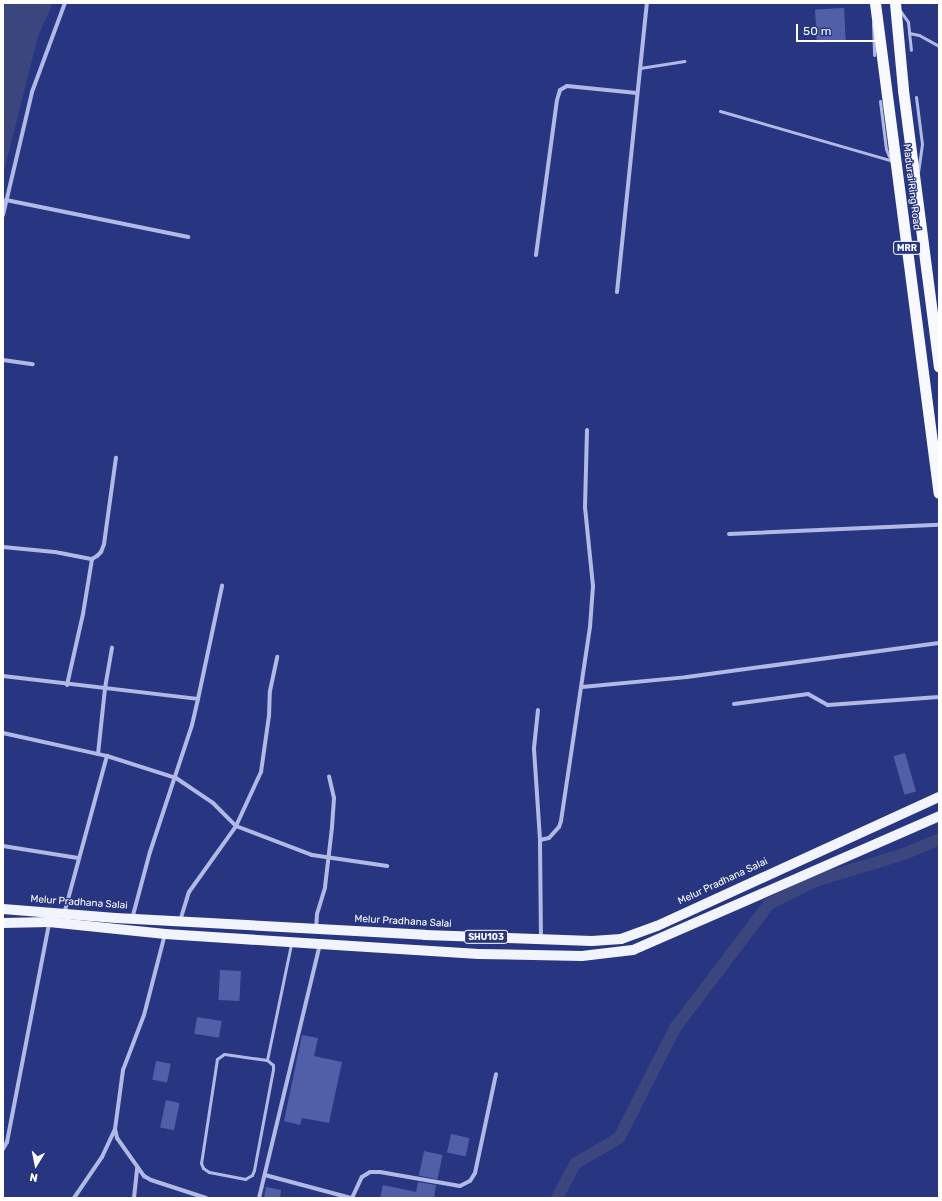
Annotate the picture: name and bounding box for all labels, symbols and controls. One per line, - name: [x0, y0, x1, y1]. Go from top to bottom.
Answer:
- scale bar: [798, 16, 882, 42]
- text: 50 m: [803, 24, 831, 38]
- street label: Madurai Ring Road: [900, 143, 922, 231]
- road number: MRR: [893, 241, 921, 255]
- street label: Melur Pradhana Salai: [676, 856, 770, 908]
- street label: Melur Pradhana Salai: [30, 894, 128, 912]
- street label: Melur Pradhana Salai: [354, 913, 452, 931]
- road number: SHU103: [464, 930, 508, 944]
- north arrow: [16, 1145, 56, 1185]
- text: N: [29, 1170, 39, 1184]

